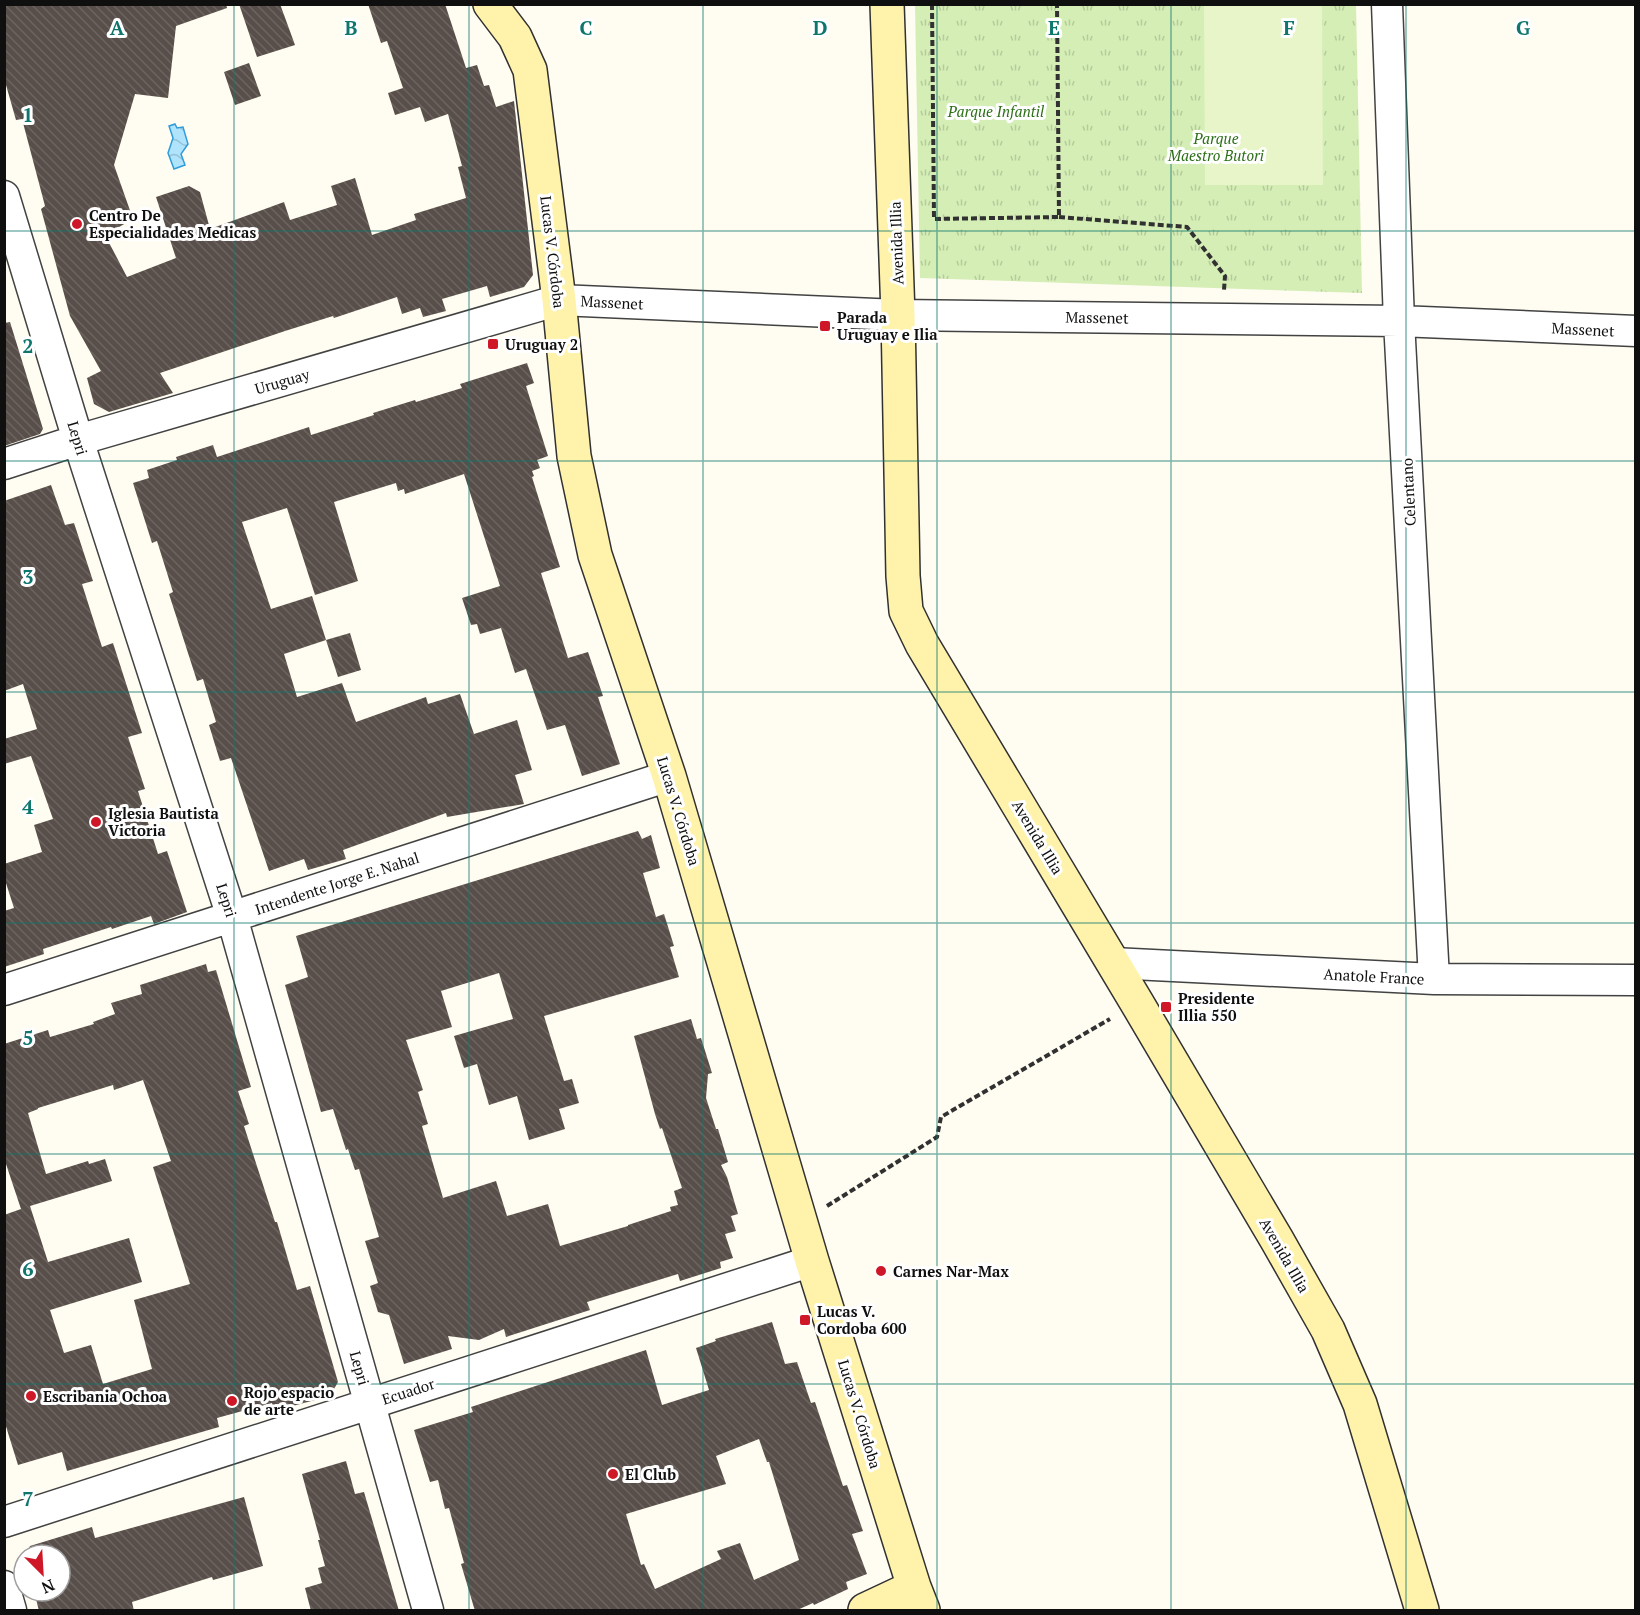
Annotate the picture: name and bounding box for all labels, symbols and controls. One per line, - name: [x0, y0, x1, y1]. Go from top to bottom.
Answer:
- text: A: [110, 14, 125, 41]
- text: B: [345, 14, 358, 41]
- text: C: [579, 14, 593, 41]
- text: D: [813, 14, 827, 41]
- text: E: [1048, 14, 1060, 41]
- text: F: [1283, 14, 1295, 41]
- text: G: [1516, 14, 1530, 41]
- text: 1: [22, 101, 34, 128]
- park label: Parque Infantil: [947, 101, 1045, 121]
- park label: Parque Maestro Butori: [1167, 128, 1265, 165]
- street label: Lucas V. Córdoba: [536, 195, 570, 310]
- street label: Avenida Illia: [885, 201, 907, 285]
- place label: Centro De Especialidades Medicas: [89, 205, 256, 242]
- marker: Centro De Especialidades Medicas: [70, 217, 84, 231]
- street label: Massenet: [580, 290, 644, 314]
- street label: Massenet: [1065, 306, 1129, 328]
- place label: Parada Uruguay e Ilia: [837, 307, 938, 344]
- street label: Massenet: [1551, 317, 1615, 341]
- marker: Parada Uruguay e Ilia: [818, 319, 832, 333]
- text: 2: [22, 332, 34, 359]
- place label: Uruguay 2: [505, 334, 578, 354]
- marker: Uruguay 2: [486, 337, 500, 351]
- street label: Uruguay: [252, 364, 312, 398]
- street label: Lepri: [63, 419, 93, 457]
- street label: Celentano: [1396, 457, 1420, 527]
- text: 3: [22, 563, 34, 590]
- street label: Lucas V. Córdoba: [653, 754, 705, 868]
- text: 4: [22, 793, 34, 820]
- street label: Avenida Illia: [1008, 796, 1068, 878]
- place label: Iglesia Bautista Victoria: [108, 803, 219, 840]
- marker: Iglesia Bautista Victoria: [89, 815, 103, 829]
- street label: Intendente Jorge E. Nahal: [252, 847, 422, 919]
- street label: Lepri: [212, 880, 242, 920]
- street label: Anatole France: [1323, 963, 1425, 989]
- place label: Presidente Illia 550: [1178, 988, 1255, 1025]
- marker: Presidente Illia 550: [1159, 1000, 1173, 1014]
- text: 5: [22, 1024, 34, 1051]
- street label: Avenida Illia: [1255, 1214, 1315, 1296]
- text: 6: [22, 1255, 34, 1282]
- place label: Carnes Nar-Max: [893, 1261, 1009, 1281]
- marker: Carnes Nar-Max: [874, 1264, 888, 1278]
- place label: Lucas V. Cordoba 600: [817, 1301, 907, 1338]
- marker: Lucas V. Cordoba 600: [798, 1313, 812, 1327]
- street label: Lepri: [346, 1349, 374, 1387]
- street label: Lucas V. Córdoba: [834, 1357, 886, 1471]
- street label: Ecuador: [379, 1373, 437, 1409]
- place label: Rojo espacio de arte: [244, 1382, 334, 1419]
- place label: Escribania Ochoa: [43, 1386, 168, 1406]
- marker: Escribania Ochoa: [24, 1389, 38, 1403]
- marker: Rojo espacio de arte: [225, 1394, 239, 1408]
- place label: El Club: [625, 1464, 676, 1484]
- marker: El Club: [606, 1467, 620, 1481]
- text: 7: [22, 1485, 34, 1512]
- north arrow: [12, 1543, 72, 1603]
- text: N: [38, 1574, 58, 1599]

